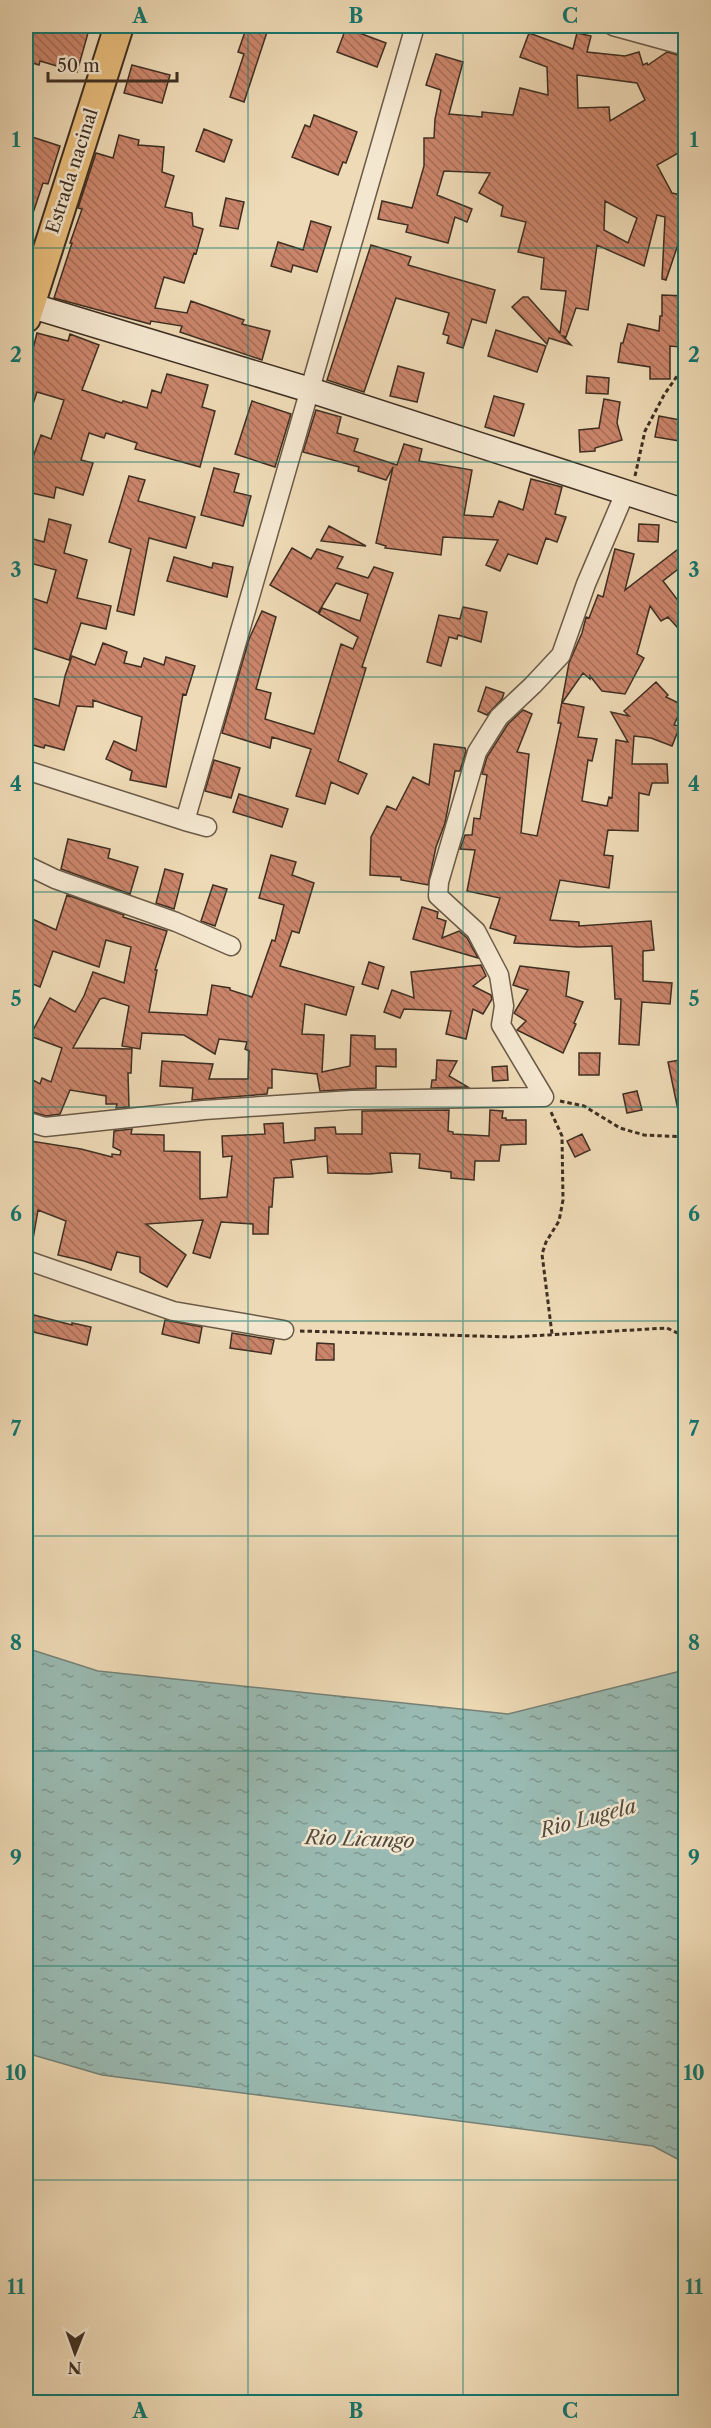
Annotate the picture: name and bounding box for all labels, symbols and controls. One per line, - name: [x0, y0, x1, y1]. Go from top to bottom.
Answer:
- text: A: [131, 4, 148, 28]
- text: B: [349, 4, 364, 28]
- text: C: [562, 4, 578, 28]
- scale bar: [48, 45, 177, 83]
- text: 50 m: [57, 55, 100, 77]
- street label: Estrada nacinal: [41, 106, 103, 236]
- text: 1: [12, 128, 21, 152]
- text: 1: [690, 128, 699, 152]
- text: 2: [10, 343, 22, 367]
- text: 2: [688, 343, 700, 367]
- text: 3: [10, 558, 22, 582]
- text: 3: [688, 558, 700, 582]
- text: 4: [10, 772, 22, 796]
- text: 4: [688, 772, 700, 796]
- text: 5: [10, 987, 22, 1011]
- text: 5: [688, 987, 700, 1011]
- text: 6: [10, 1202, 22, 1226]
- text: 6: [688, 1202, 700, 1226]
- text: 7: [11, 1417, 22, 1441]
- text: 7: [689, 1417, 700, 1441]
- text: 8: [10, 1631, 22, 1655]
- text: 8: [688, 1631, 700, 1655]
- water label: Rio Lugela: [535, 1794, 639, 1843]
- water label: Rio Licungo: [303, 1825, 415, 1853]
- text: 9: [10, 1846, 22, 1870]
- text: 9: [688, 1846, 700, 1870]
- text: 10: [5, 2061, 27, 2085]
- text: 10: [683, 2061, 705, 2085]
- text: 11: [7, 2275, 25, 2299]
- text: 11: [685, 2275, 703, 2299]
- north arrow: [45, 2323, 105, 2383]
- text: N: [68, 2358, 82, 2378]
- text: A: [131, 2399, 148, 2423]
- text: B: [349, 2399, 364, 2423]
- text: C: [562, 2399, 578, 2423]

